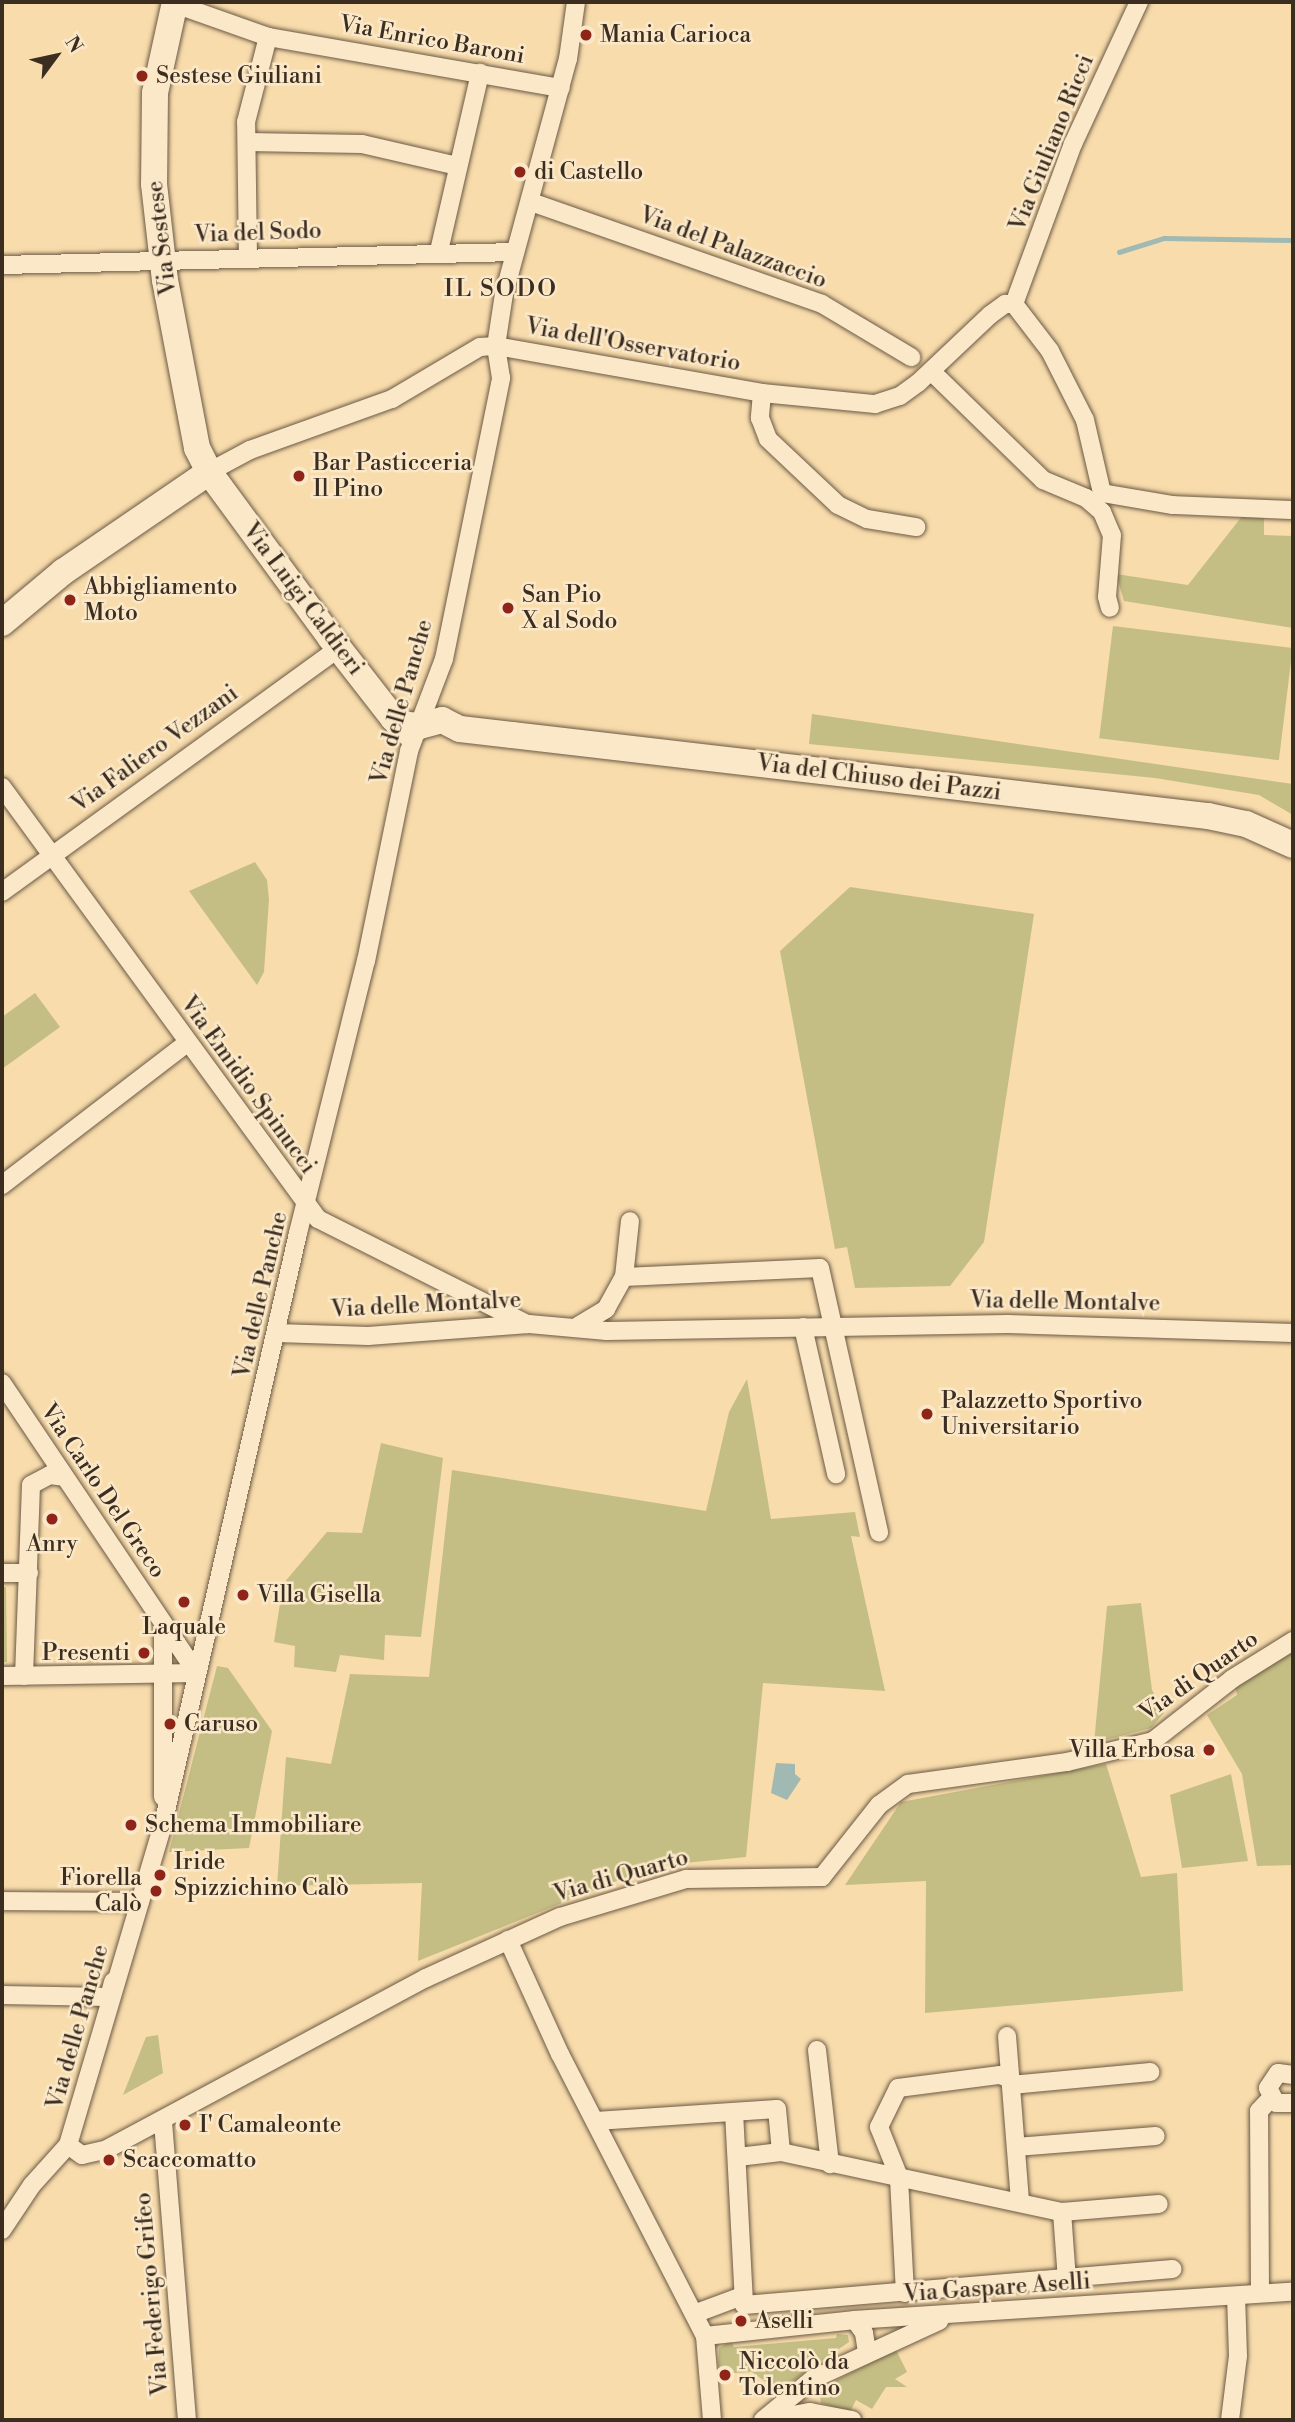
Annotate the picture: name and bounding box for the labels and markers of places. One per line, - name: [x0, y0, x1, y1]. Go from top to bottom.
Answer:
- place label: Mania Carioca: [600, 21, 751, 49]
- marker: Mania Carioca: [578, 27, 594, 43]
- place label: Sestese Giuliani: [156, 62, 322, 90]
- marker: Sestese Giuliani: [134, 68, 150, 84]
- place label: di Castello: [534, 158, 643, 186]
- marker: di Castello: [512, 164, 528, 180]
- place label: Bar Pasticceria Il Pino: [313, 449, 472, 503]
- marker: Bar Pasticceria Il Pino: [291, 468, 307, 484]
- place label: Abbigliamento Moto: [84, 573, 237, 627]
- place label: San Pio X al Sodo: [522, 581, 618, 635]
- marker: Abbigliamento Moto: [62, 592, 78, 608]
- marker: San Pio X al Sodo: [500, 600, 516, 616]
- place label: Palazzetto Sportivo Universitario: [941, 1387, 1143, 1441]
- marker: Palazzetto Sportivo Universitario: [919, 1406, 935, 1422]
- marker: Anry: [44, 1511, 60, 1527]
- place label: Anry: [26, 1530, 78, 1558]
- place label: Villa Gisella: [257, 1581, 381, 1609]
- marker: Villa Gisella: [235, 1587, 251, 1603]
- marker: Laquale: [176, 1594, 192, 1610]
- place label: Laquale: [142, 1613, 226, 1641]
- place label: Presenti: [42, 1639, 130, 1667]
- marker: Presenti: [136, 1645, 152, 1661]
- place label: Caruso: [184, 1710, 258, 1738]
- marker: Caruso: [162, 1716, 178, 1732]
- place label: Villa Erbosa: [1069, 1736, 1195, 1764]
- marker: Villa Erbosa: [1201, 1742, 1217, 1758]
- place label: Schema Immobiliare: [145, 1811, 362, 1839]
- marker: Schema Immobiliare: [123, 1817, 139, 1833]
- place label: Iride Spizzichino Calò: [174, 1848, 349, 1902]
- place label: Fiorella Calò: [60, 1864, 142, 1918]
- marker: Iride Spizzichino Calò: [152, 1867, 168, 1883]
- marker: Fiorella Calò: [148, 1883, 164, 1899]
- place label: I' Camaleonte: [199, 2111, 341, 2139]
- marker: I' Camaleonte: [177, 2117, 193, 2133]
- place label: Scaccomatto: [123, 2146, 256, 2174]
- marker: Scaccomatto: [101, 2152, 117, 2168]
- place label: Aselli: [755, 2307, 814, 2335]
- marker: Aselli: [733, 2313, 749, 2329]
- place label: Niccolò da Tolentino: [739, 2348, 849, 2402]
- marker: Niccolò da Tolentino: [717, 2367, 733, 2383]

